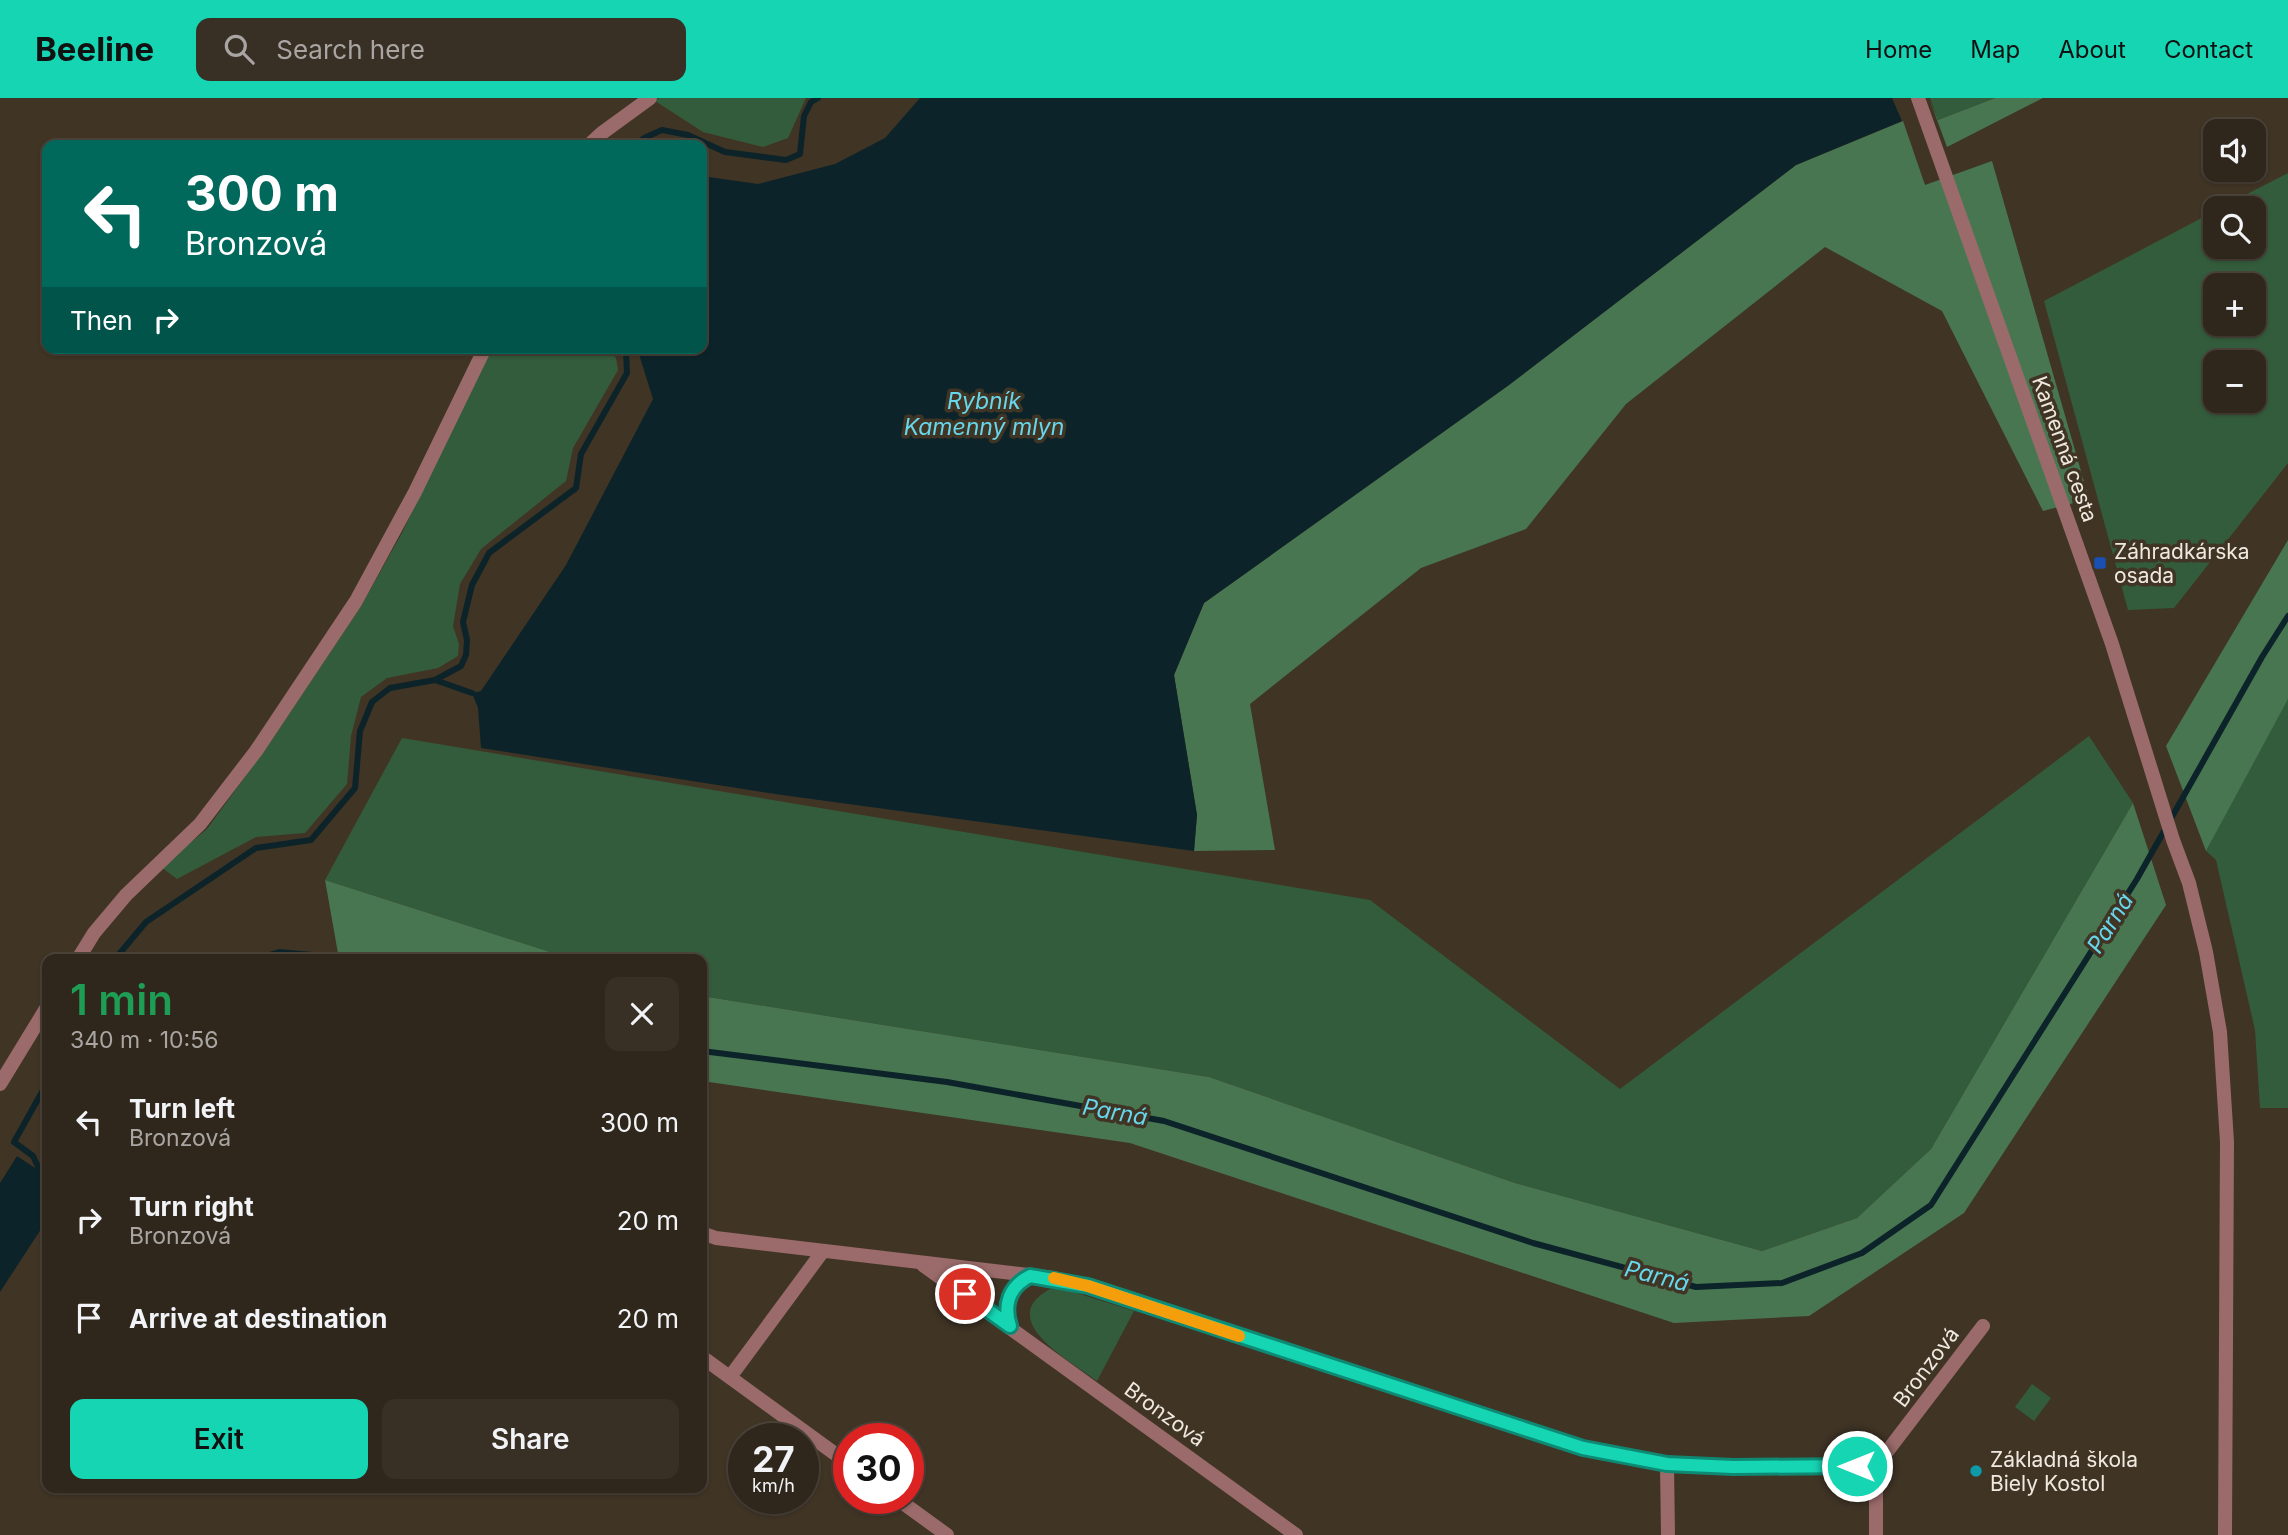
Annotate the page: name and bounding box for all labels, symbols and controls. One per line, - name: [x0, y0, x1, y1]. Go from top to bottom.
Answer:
- search box: [196, 18, 686, 81]
- text: Beeline: [35, 29, 154, 69]
- icon: search: [220, 30, 258, 68]
- text: Search here: [276, 34, 425, 65]
- text: Home: [1865, 35, 1932, 64]
- text: Map: [1970, 35, 2020, 64]
- text: About: [2058, 35, 2126, 64]
- text: Contact: [2164, 35, 2253, 64]
- map controls: [2203, 119, 2266, 413]
- button: sound: [2203, 119, 2266, 182]
- text: 300 m: [185, 164, 339, 223]
- icon: left: [70, 168, 161, 259]
- button: search: [2203, 196, 2266, 259]
- text: Bronzová: [185, 224, 327, 263]
- button: +: [2203, 273, 2266, 336]
- icon: right: [147, 301, 185, 339]
- text: Then: [70, 305, 133, 336]
- button: −: [2203, 350, 2266, 413]
- street label: Kamenná cesta: [2027, 373, 2103, 525]
- water label: Rybník Kamenný mlyn: [904, 387, 1064, 441]
- place label: Záhradkárska osada: [2114, 539, 2250, 588]
- marker: Záhradkárska osada: [2092, 555, 2108, 571]
- water label: Parná: [2081, 888, 2139, 958]
- text: 1 min: [70, 974, 173, 1025]
- button: close: [605, 977, 679, 1051]
- text: 340 m · 10:56: [70, 1026, 219, 1054]
- text: Turn left: [129, 1093, 235, 1124]
- water label: Parná: [1080, 1093, 1150, 1131]
- icon: left: [70, 1103, 108, 1141]
- text: 300 m: [600, 1107, 679, 1138]
- text: Bronzová: [129, 1124, 231, 1152]
- text: Turn right: [129, 1191, 254, 1222]
- icon: right: [70, 1201, 108, 1239]
- text: 20 m: [617, 1205, 679, 1236]
- text: Bronzová: [129, 1222, 231, 1250]
- water label: Parná: [1622, 1255, 1692, 1297]
- pin: [935, 1264, 995, 1324]
- icon: arrive: [946, 1275, 984, 1313]
- icon: arrive: [70, 1299, 108, 1337]
- text: Arrive at destination: [129, 1303, 388, 1334]
- text: 20 m: [617, 1303, 679, 1334]
- street label: Bronzová: [1888, 1322, 1964, 1412]
- street label: Bronzová: [1120, 1376, 1210, 1452]
- button: Exit: [70, 1399, 368, 1479]
- button: Share: [382, 1399, 679, 1479]
- speed limit sign: 30: [833, 1423, 924, 1514]
- position arrow: [1820, 1429, 1894, 1503]
- text: 27: [752, 1438, 795, 1480]
- place label: Základná škola Biely Kostol: [1990, 1447, 2138, 1496]
- marker: Základná škola Biely Kostol: [1968, 1463, 1984, 1479]
- text: km/h: [752, 1475, 795, 1496]

